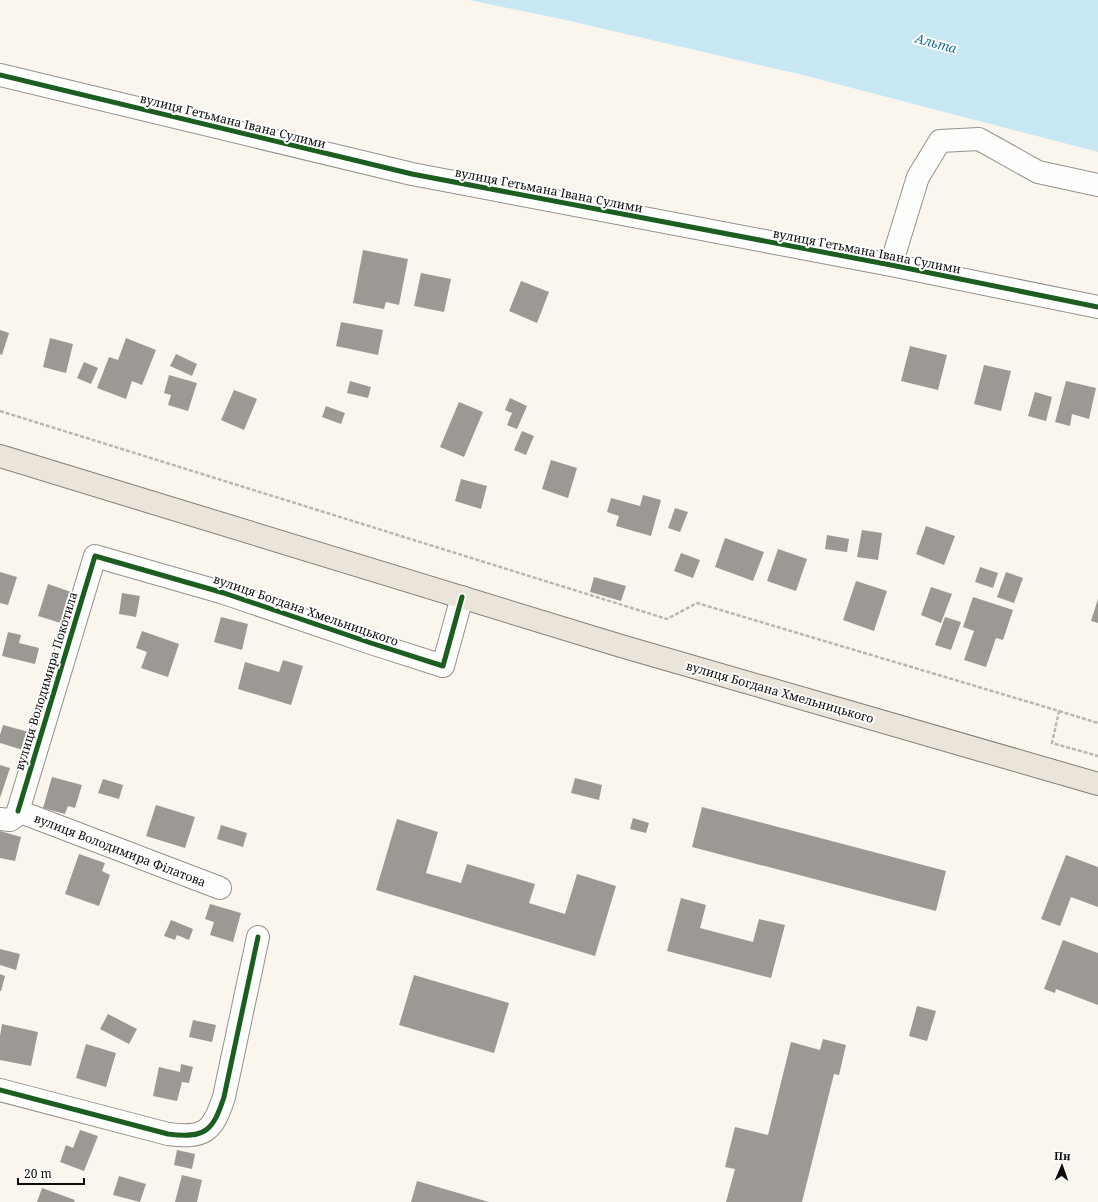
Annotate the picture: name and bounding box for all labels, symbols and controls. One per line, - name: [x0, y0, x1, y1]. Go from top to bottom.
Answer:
- water label: Альта: [912, 29, 959, 57]
- street label: вулиця Гетьмана Івана Сулими: [138, 90, 328, 152]
- street label: вулиця Гетьмана Івана Сулими: [454, 163, 644, 217]
- street label: вулиця Гетьмана Івана Сулими: [772, 224, 962, 278]
- street label: вулиця Богдана Хмельницького: [211, 570, 401, 650]
- street label: вулиця Володимира Покотила: [11, 589, 81, 772]
- street label: вулиця Богдана Хмельницького: [684, 657, 876, 727]
- street label: вулиця Володимира Філатова: [32, 809, 208, 891]
- north arrow: [1042, 1146, 1082, 1186]
- text: Пн: [1054, 1148, 1071, 1163]
- scale bar: [18, 1160, 84, 1186]
- text: 20 m: [24, 1165, 52, 1182]

